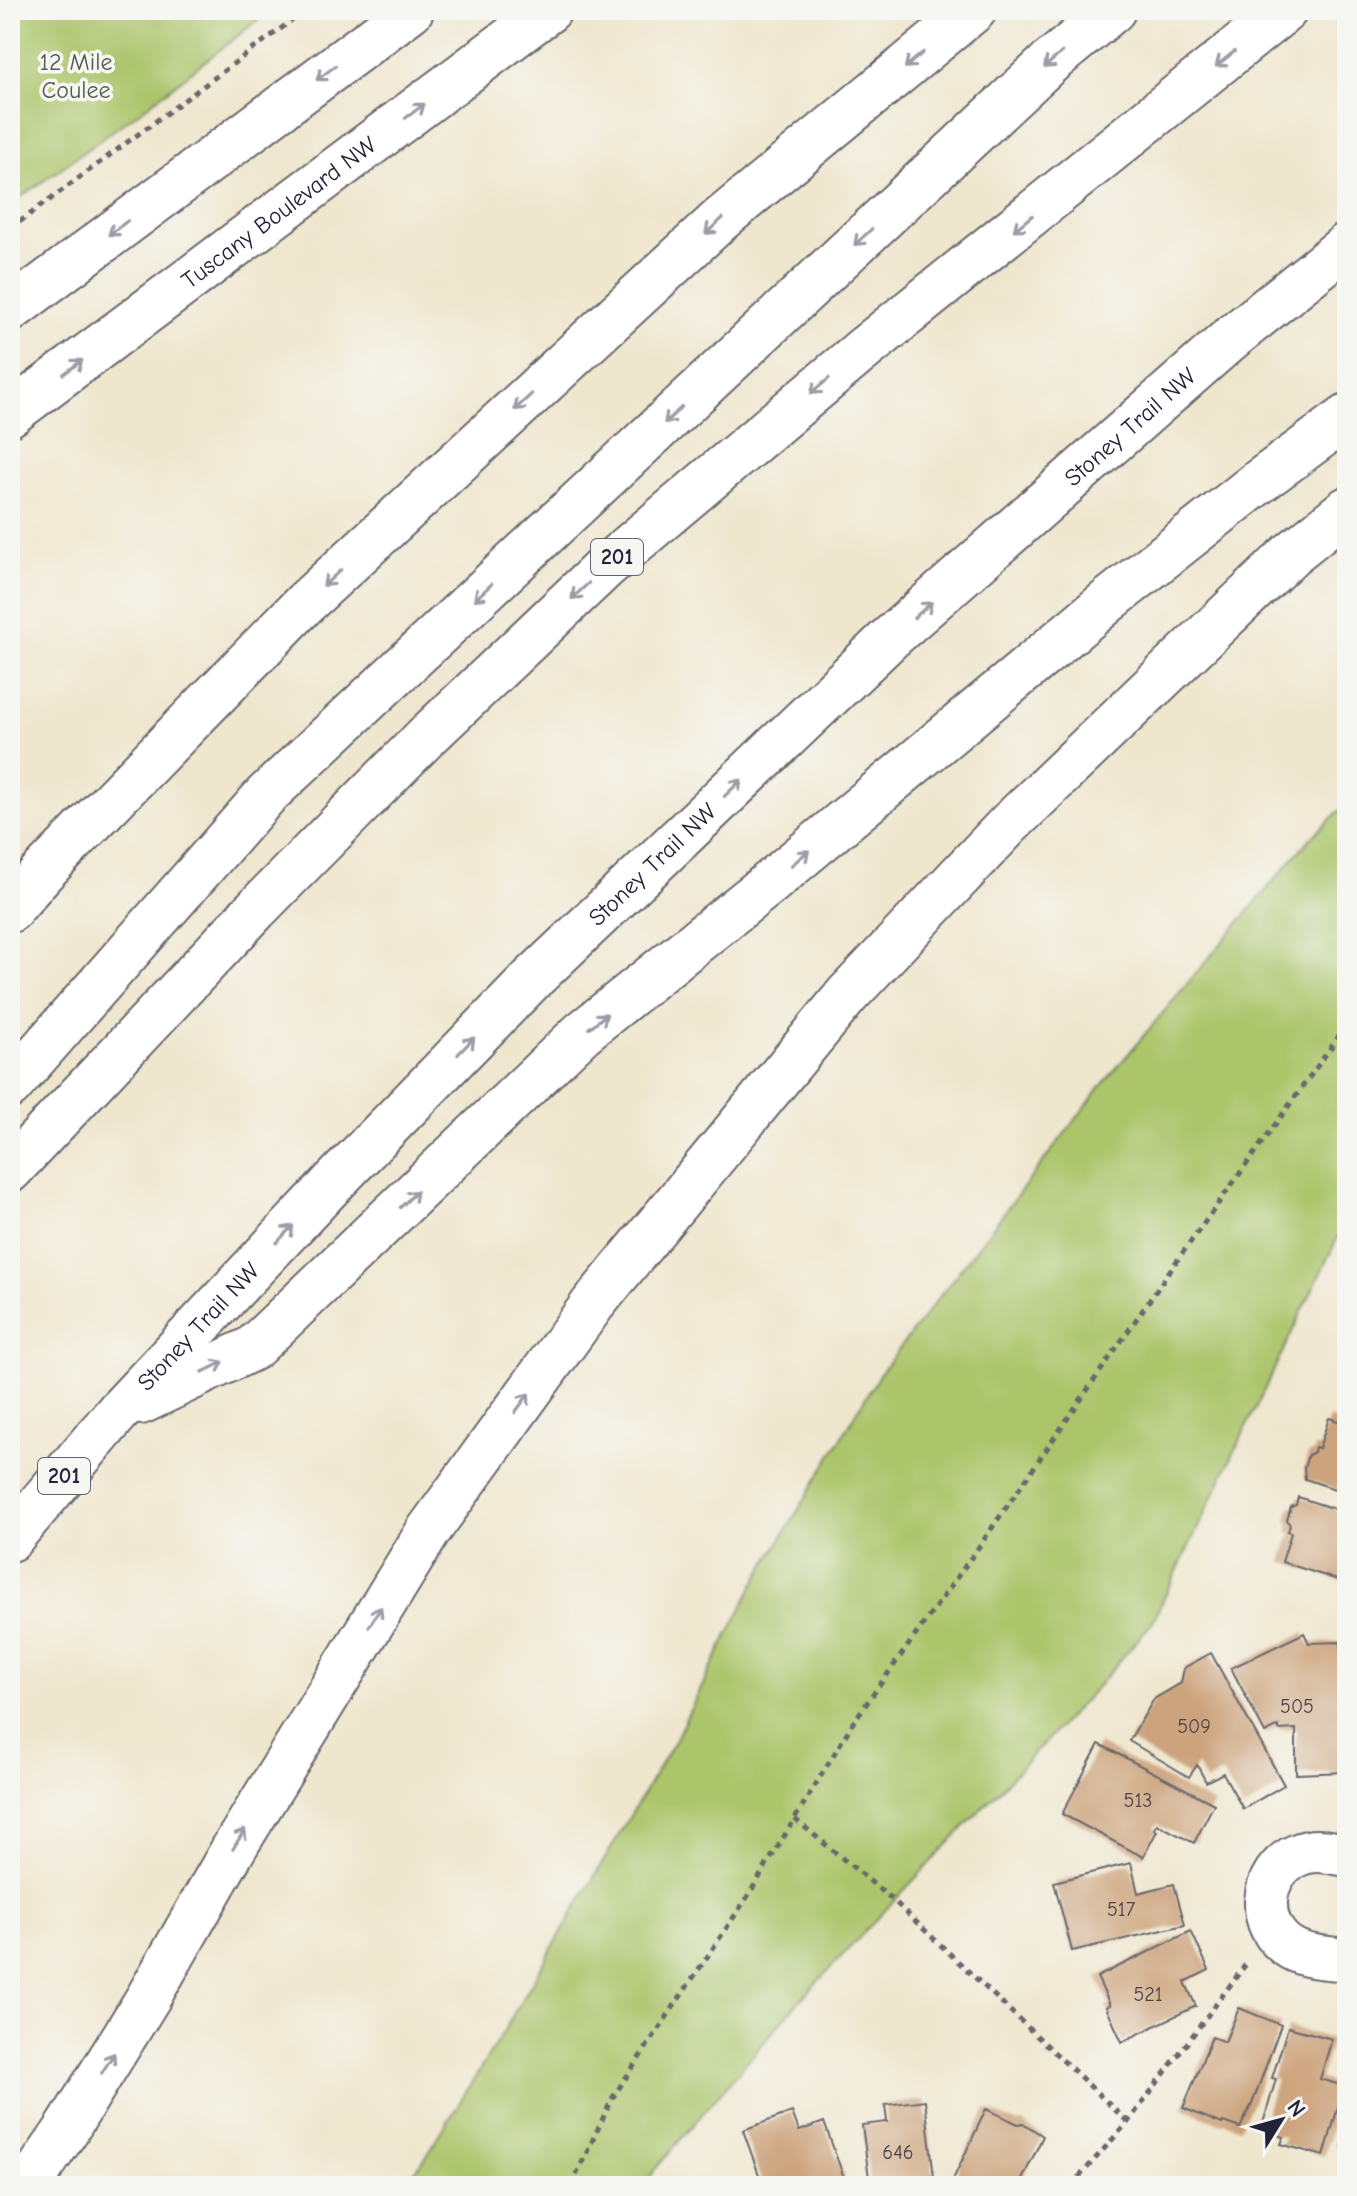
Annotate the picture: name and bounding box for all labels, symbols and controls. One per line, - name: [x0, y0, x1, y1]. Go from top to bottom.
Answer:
- park label: 12 Mile Coulee: [40, 48, 112, 104]
- one-way arrow: [904, 51, 925, 69]
- one-way arrow: [1044, 51, 1064, 69]
- one-way arrow: [1215, 51, 1236, 68]
- one-way arrow: [316, 65, 338, 81]
- one-way arrow: [404, 102, 426, 119]
- street label: Tuscany Boulevard NW: [176, 130, 382, 294]
- one-way arrow: [1013, 214, 1034, 232]
- one-way arrow: [704, 216, 724, 235]
- one-way arrow: [108, 220, 129, 237]
- one-way arrow: [853, 228, 873, 247]
- one-way arrow: [61, 359, 83, 375]
- street label: Stoney Trail NW: [1059, 362, 1202, 492]
- one-way arrow: [811, 377, 831, 395]
- one-way arrow: [513, 393, 533, 412]
- one-way arrow: [664, 405, 684, 423]
- road number: 201: [591, 539, 643, 575]
- one-way arrow: [322, 569, 342, 588]
- one-way arrow: [570, 582, 590, 601]
- one-way arrow: [474, 583, 494, 601]
- one-way arrow: [912, 601, 932, 619]
- one-way arrow: [723, 778, 743, 797]
- street label: Stoney Trail NW: [583, 797, 722, 932]
- one-way arrow: [790, 849, 810, 867]
- one-way arrow: [587, 1012, 608, 1029]
- one-way arrow: [456, 1037, 475, 1056]
- one-way arrow: [399, 1190, 418, 1209]
- one-way arrow: [276, 1224, 294, 1244]
- street label: Stoney Trail NW: [131, 1256, 265, 1396]
- one-way arrow: [200, 1359, 224, 1374]
- one-way arrow: [514, 1392, 530, 1414]
- road number: 201: [38, 1458, 90, 1494]
- one-way arrow: [368, 1606, 384, 1629]
- house number: 505: [1280, 1695, 1314, 1718]
- house number: 509: [1177, 1715, 1211, 1738]
- house number: 513: [1124, 1789, 1152, 1812]
- one-way arrow: [232, 1828, 248, 1851]
- house number: 517: [1107, 1898, 1136, 1921]
- house number: 521: [1133, 1983, 1163, 2006]
- one-way arrow: [100, 2052, 116, 2075]
- north arrow: [1241, 2080, 1321, 2160]
- text: N: [1281, 2095, 1311, 2122]
- house number: 646: [882, 2141, 914, 2164]

